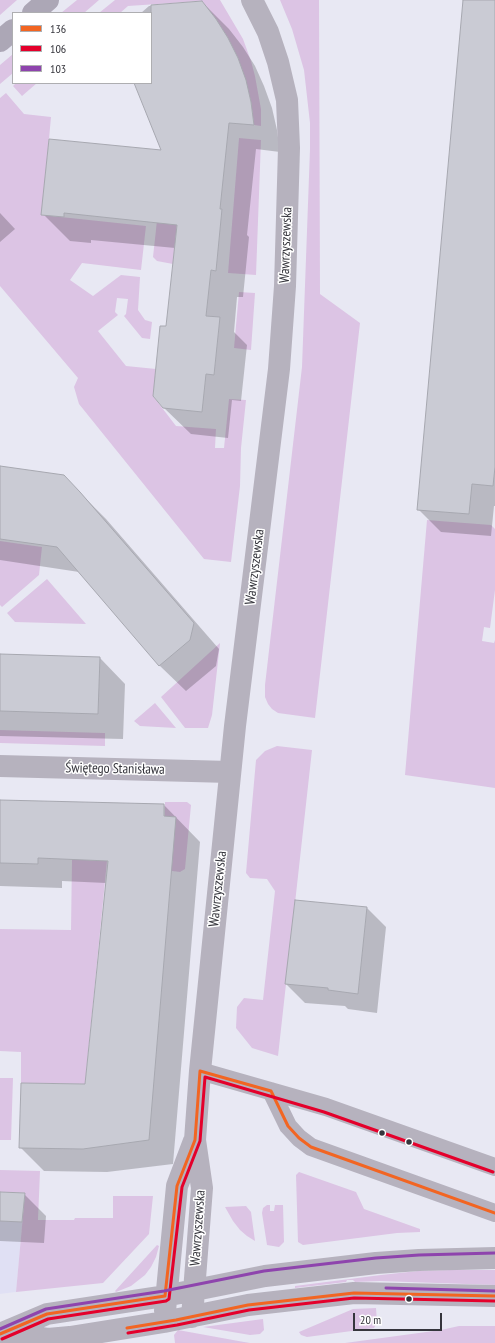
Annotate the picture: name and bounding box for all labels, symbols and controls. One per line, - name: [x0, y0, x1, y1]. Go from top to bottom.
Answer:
- legend: [12, 12, 152, 84]
- text: 136: [50, 21, 66, 36]
- text: 106: [50, 41, 66, 56]
- text: 103: [50, 61, 66, 76]
- street label: Wawrzyszewska: [276, 207, 296, 283]
- street label: Wawrzyszewska: [242, 528, 268, 606]
- street label: Świętego Stanisława: [65, 760, 165, 778]
- street label: Wawrzyszewska: [206, 850, 230, 928]
- unlabelled marker: [377, 1128, 387, 1138]
- unlabelled marker: [404, 1137, 414, 1147]
- street label: Wawrzyszewska: [187, 1189, 209, 1267]
- unlabelled marker: [404, 1294, 414, 1304]
- scale bar: [355, 1305, 444, 1331]
- text: 20 m: [360, 1312, 381, 1327]

